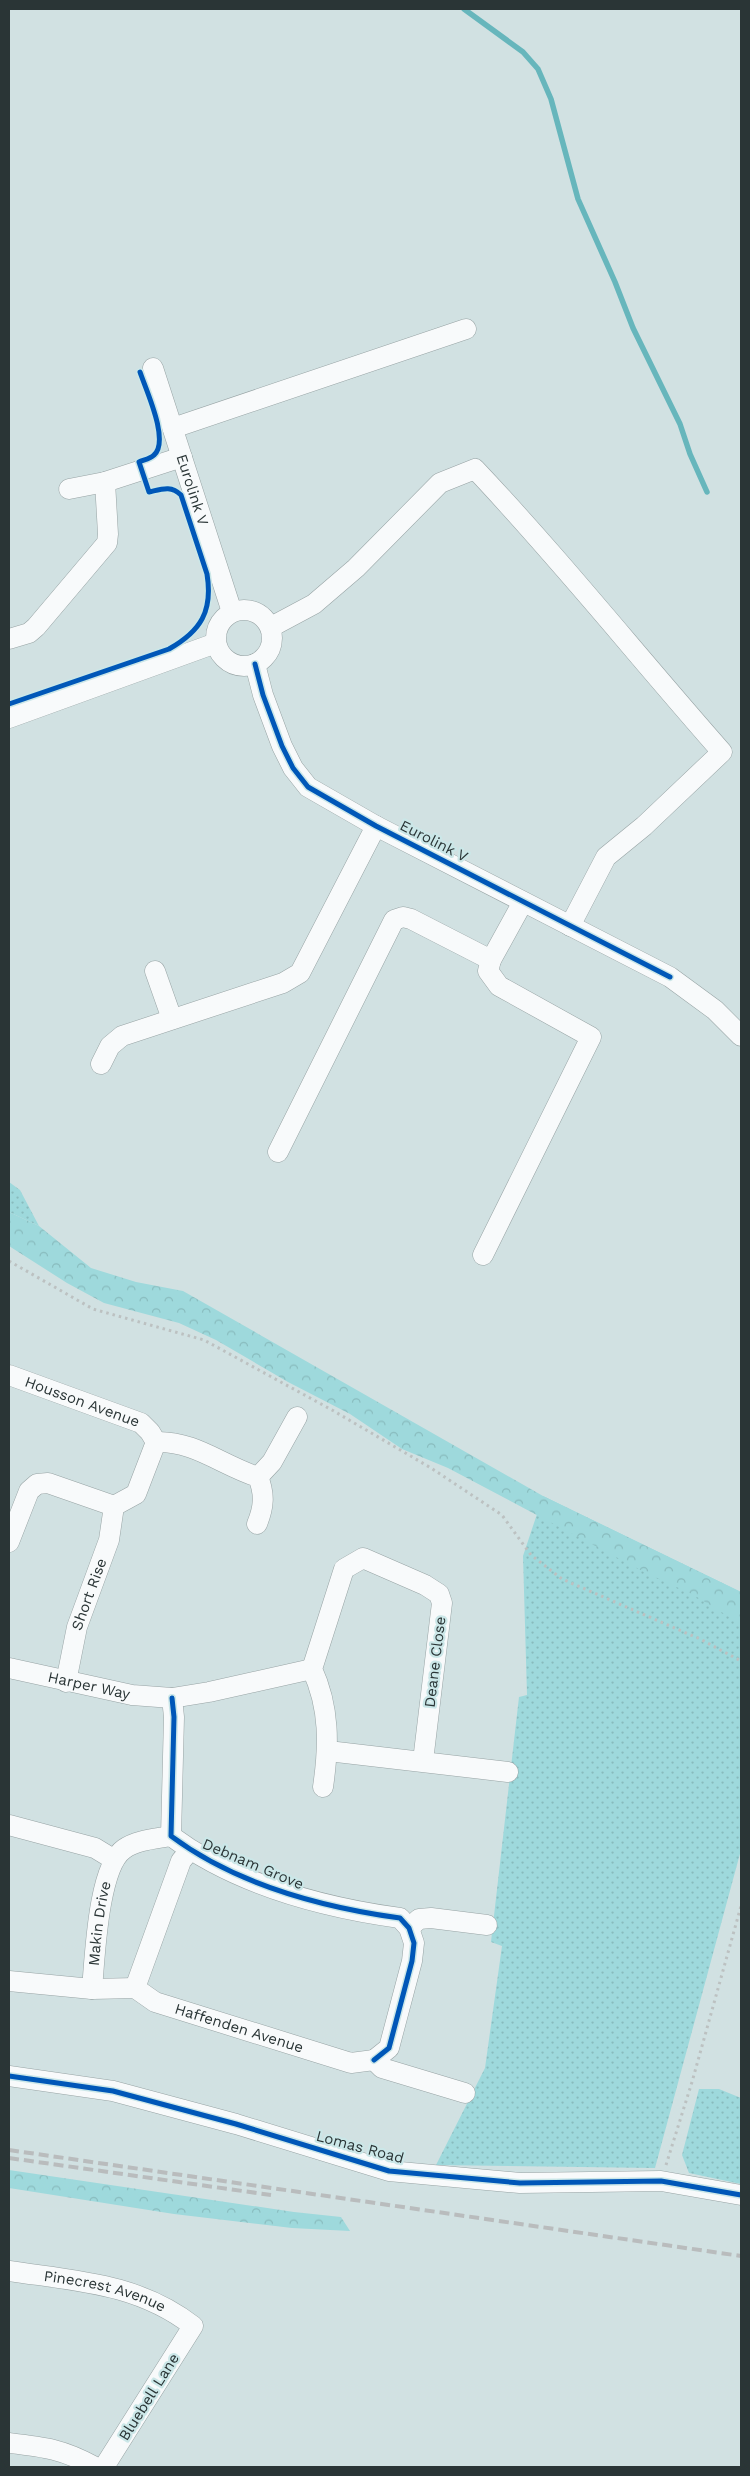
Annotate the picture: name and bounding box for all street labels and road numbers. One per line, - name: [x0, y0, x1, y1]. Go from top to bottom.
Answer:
- street label: Eurolink V: [172, 452, 212, 528]
- street label: Eurolink V: [397, 816, 471, 866]
- street label: Housson Avenue: [22, 1373, 142, 1431]
- street label: Short Rise: [68, 1556, 111, 1633]
- street label: Deane Close: [420, 1616, 450, 1708]
- street label: Harper Way: [46, 1668, 132, 1703]
- street label: Debnam Grove: [200, 1835, 306, 1893]
- street label: Makin Drive: [85, 1879, 115, 1967]
- street label: Haffenden Avenue: [173, 2000, 306, 2057]
- street label: Lomas Road: [314, 2127, 406, 2167]
- street label: Pinecrest Avenue: [43, 2267, 169, 2316]
- street label: Bluebell Lane: [115, 2350, 183, 2444]

